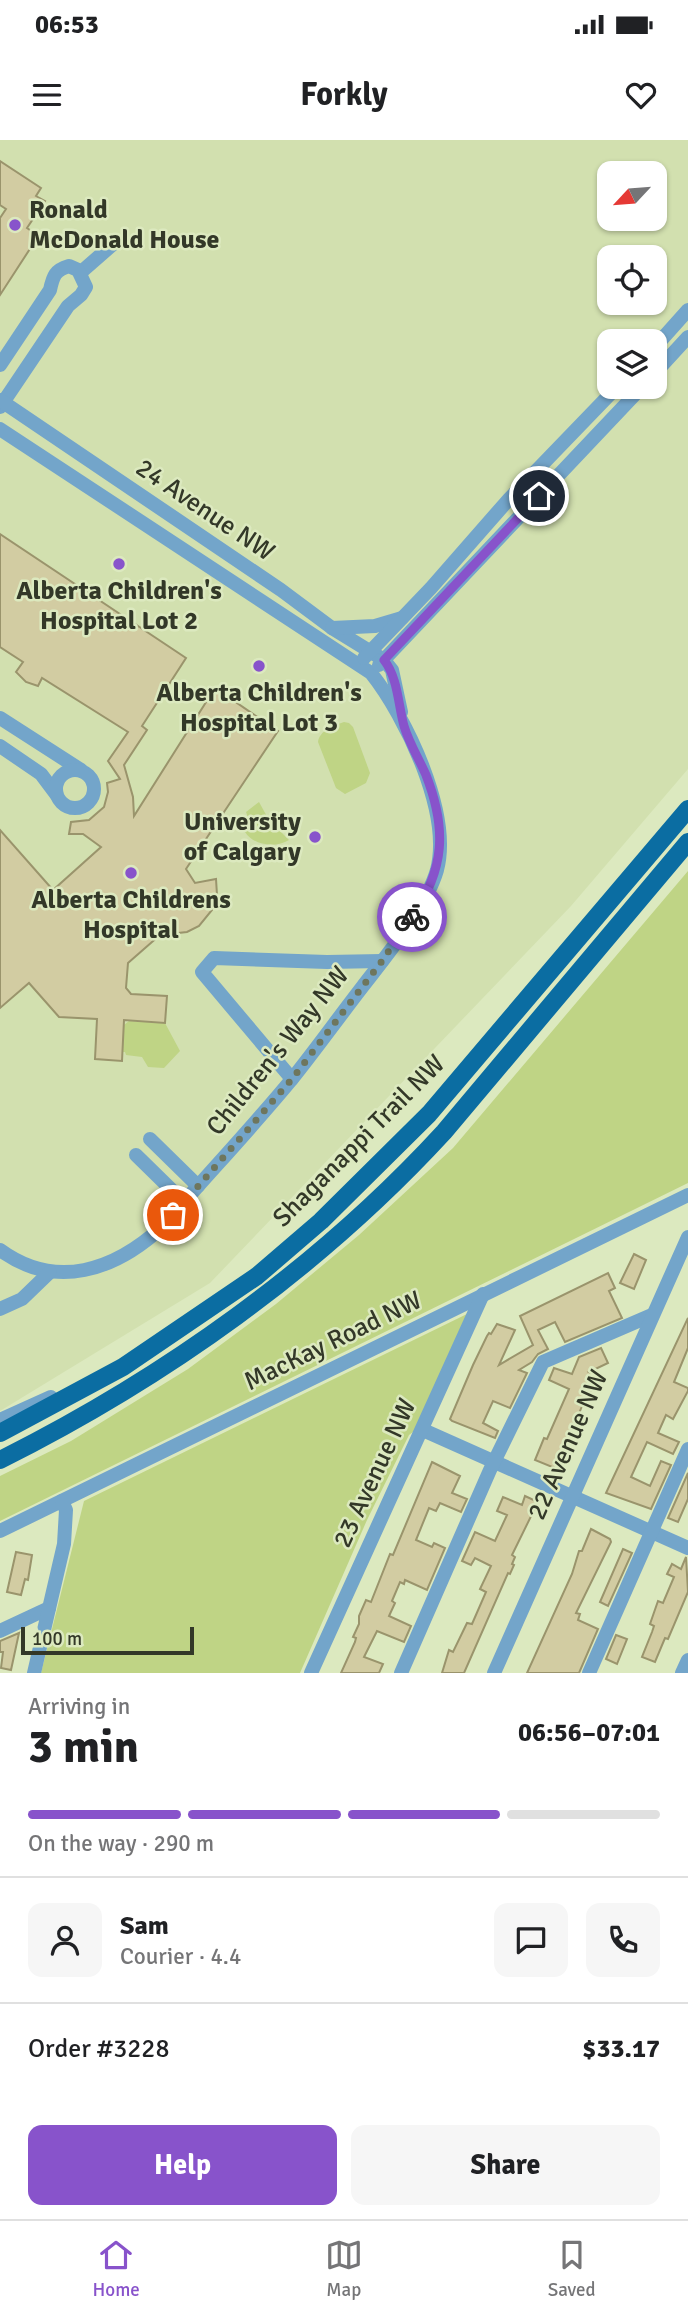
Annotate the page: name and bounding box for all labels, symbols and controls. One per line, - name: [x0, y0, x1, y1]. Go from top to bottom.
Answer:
- text: 06:53: [35, 9, 99, 41]
- text: Forkly: [300, 75, 388, 114]
- icon: menu: [28, 76, 66, 114]
- icon: heart: [622, 76, 660, 114]
- north arrow: [597, 161, 667, 231]
- map controls: [597, 161, 667, 399]
- place label: Ronald McDonald House: [29, 194, 219, 256]
- marker: Ronald McDonald House: [7, 217, 23, 233]
- button: locate: [597, 245, 667, 315]
- button: layers: [597, 329, 667, 399]
- street label: 24 Avenue NW: [129, 452, 281, 568]
- pin: [509, 466, 569, 526]
- icon: home: [520, 477, 558, 515]
- marker: Alberta Children's Hospital Lot 2: [111, 556, 127, 572]
- place label: Alberta Children's Hospital Lot 2: [16, 575, 222, 637]
- marker: Alberta Children's Hospital Lot 3: [251, 658, 267, 674]
- place label: Alberta Children's Hospital Lot 3: [156, 677, 362, 739]
- place label: University of Calgary: [184, 806, 301, 868]
- marker: University of Calgary: [307, 829, 323, 845]
- marker: Alberta Childrens Hospital: [123, 865, 139, 881]
- courier: [377, 882, 447, 952]
- place label: Alberta Childrens Hospital: [31, 884, 231, 946]
- icon: bike: [393, 898, 431, 936]
- street label: Children's Way NW: [200, 960, 356, 1142]
- street label: Shaganappi Trail NW: [266, 1048, 452, 1234]
- pin: [143, 1185, 203, 1245]
- icon: bag: [154, 1196, 192, 1234]
- street label: MacKay Road NW: [239, 1284, 427, 1398]
- street label: 22 Avenue NW: [521, 1365, 615, 1525]
- street label: 23 Avenue NW: [327, 1393, 423, 1553]
- scale bar: [21, 1624, 194, 1656]
- text: 100 m: [32, 1627, 82, 1651]
- text: Arriving in: [28, 1692, 130, 1721]
- text: 06:56–07:01: [518, 1717, 660, 1749]
- text: 3 min: [28, 1719, 139, 1775]
- text: On the way · 290 m: [28, 1829, 214, 1858]
- button: person: [28, 1903, 102, 1977]
- button: chat: [494, 1903, 568, 1977]
- button: phone: [586, 1903, 660, 1977]
- text: Sam: [120, 1910, 169, 1942]
- text: Courier · 4.4: [120, 1942, 241, 1971]
- text: Order #3228: [28, 2033, 169, 2065]
- text: $33.17: [582, 2033, 660, 2065]
- button: Help: [28, 2125, 337, 2205]
- button: Share: [351, 2125, 660, 2205]
- tab: Home: [92, 2236, 140, 2302]
- tab: Map: [325, 2236, 363, 2302]
- tab: Saved: [548, 2236, 596, 2302]

